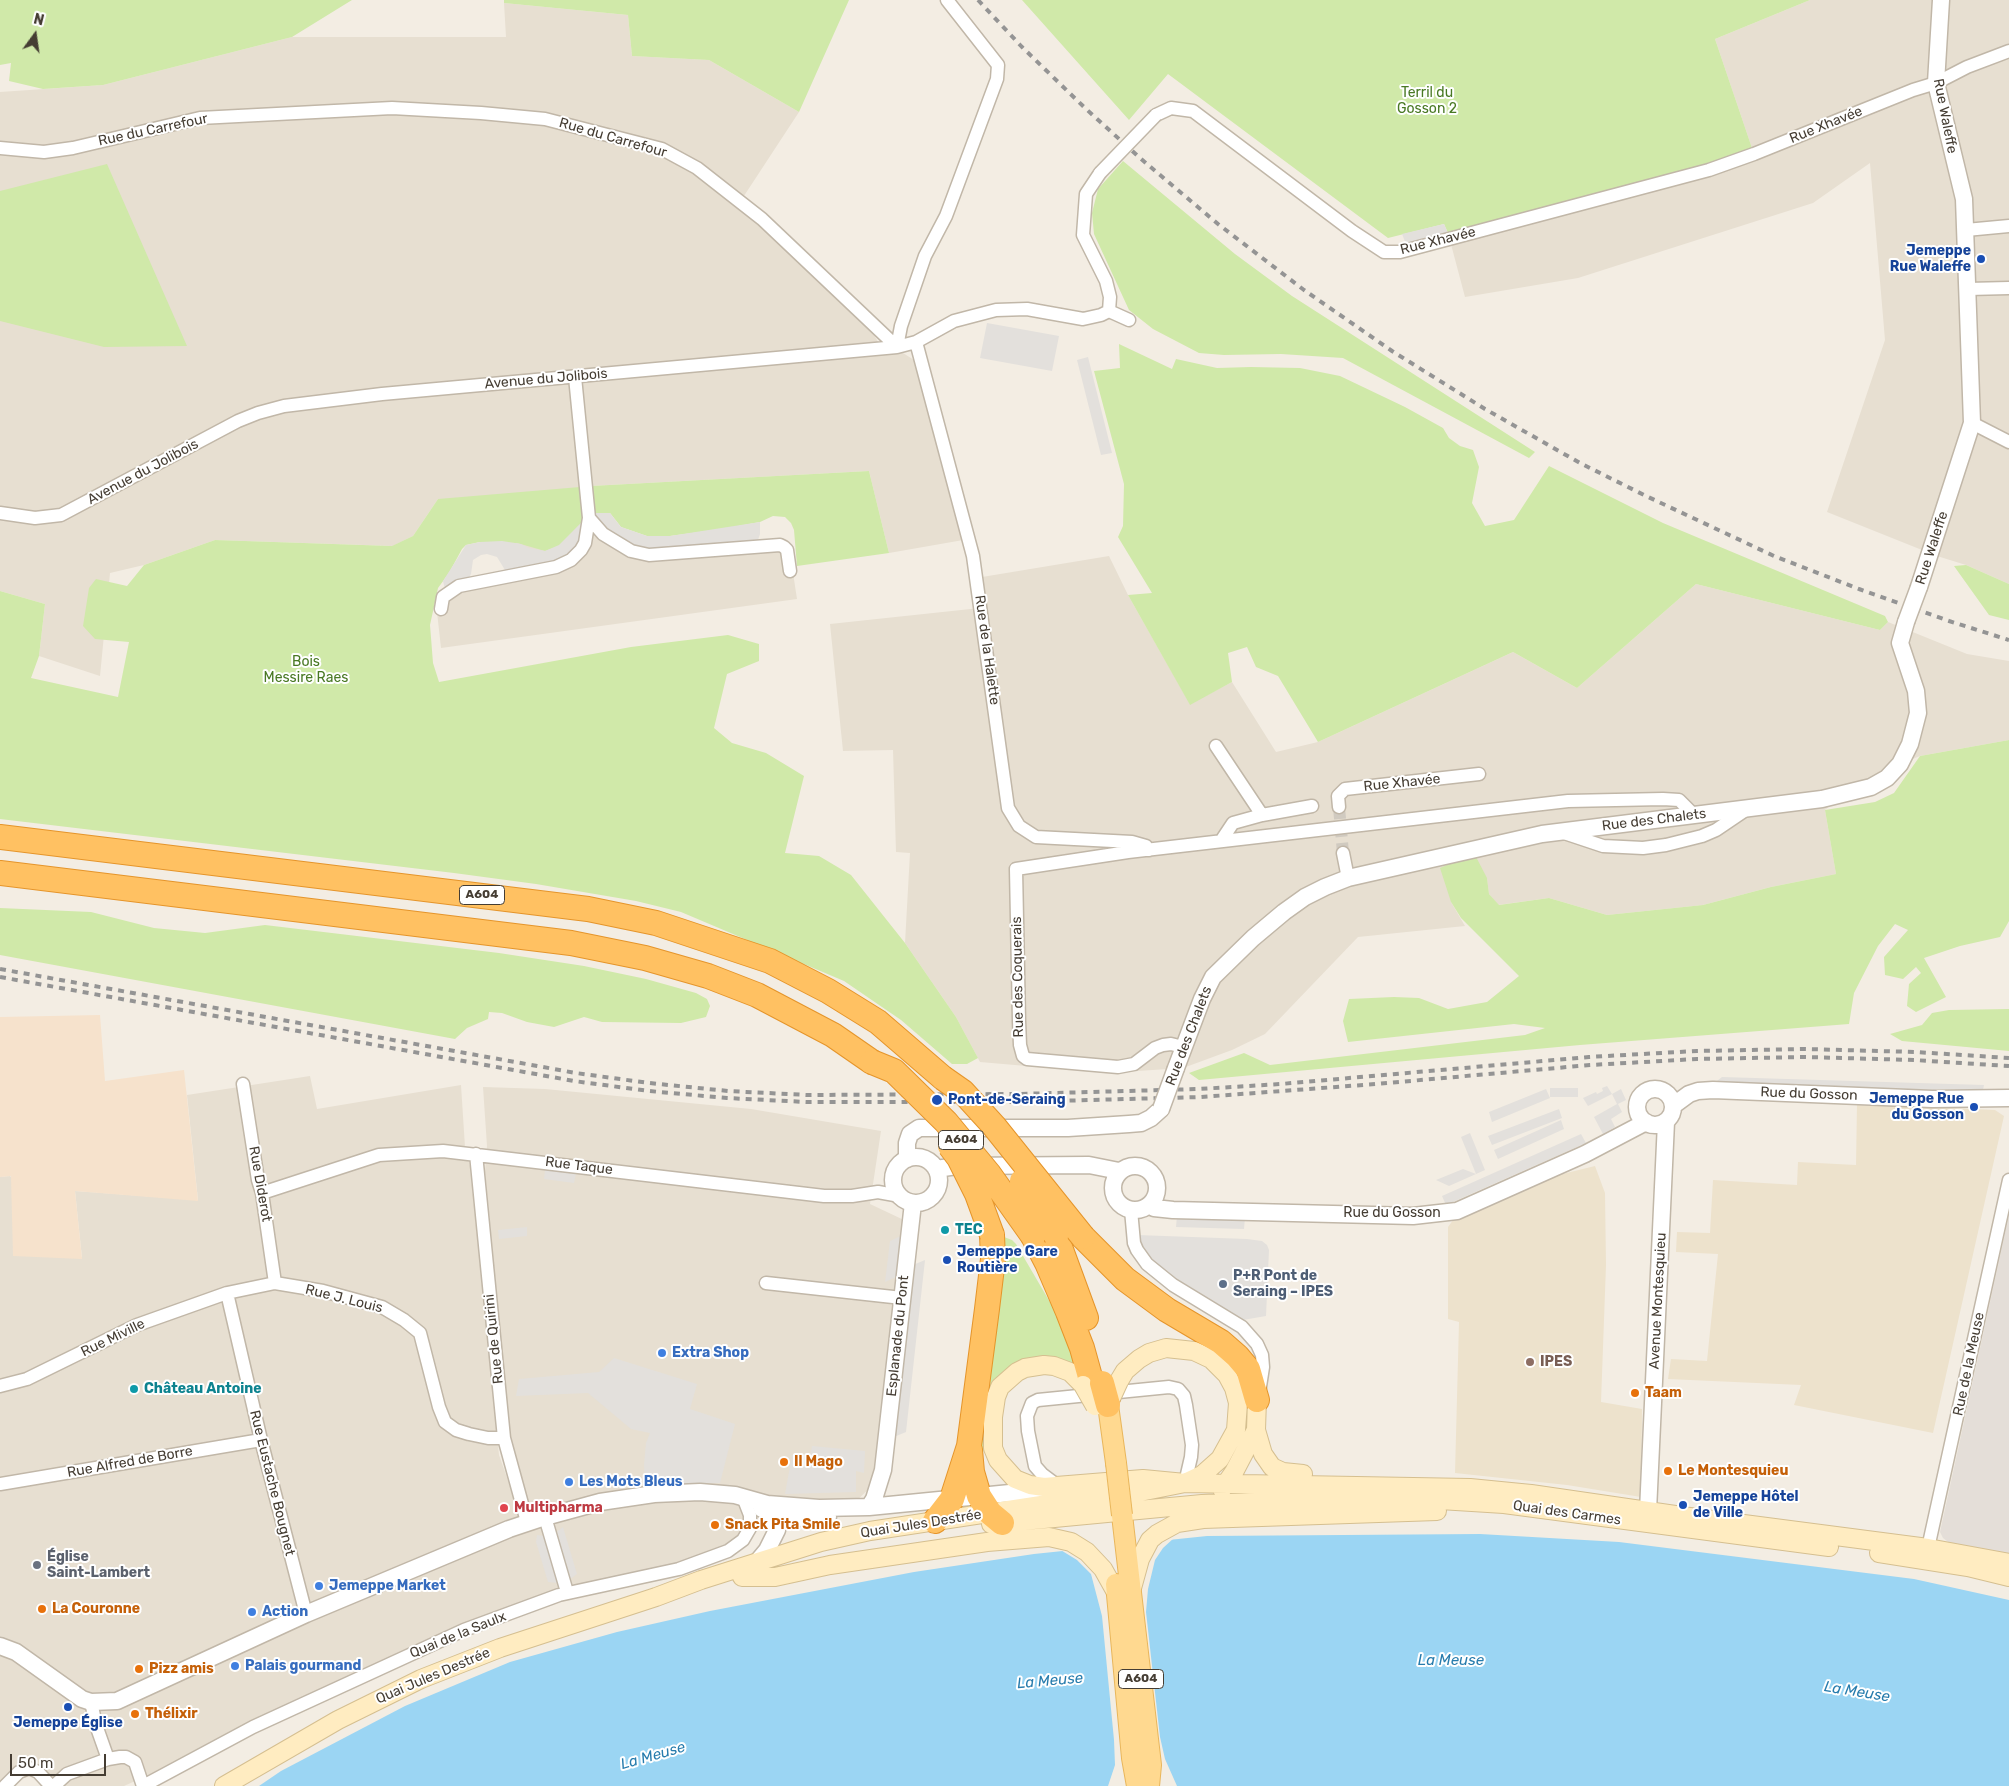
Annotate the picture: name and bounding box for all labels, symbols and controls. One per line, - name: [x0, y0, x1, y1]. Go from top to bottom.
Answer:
- north arrow: [10, 10, 60, 60]
- text: N: [32, 10, 46, 29]
- street label: Rue Waleffe: [1929, 77, 1961, 155]
- park label: Terril du Gosson 2: [1397, 85, 1457, 118]
- street label: Rue Xhavée: [1787, 103, 1865, 147]
- street label: Rue du Carrefour: [97, 110, 209, 150]
- street label: Rue du Carrefour: [557, 115, 669, 161]
- street label: Rue Xhavée: [1399, 224, 1477, 258]
- place label: Jemeppe Rue Waleffe: [1890, 243, 1971, 276]
- marker: Jemeppe Rue Waleffe: [1975, 253, 1987, 265]
- street label: Avenue du Jolibois: [484, 365, 608, 393]
- street label: Avenue du Jolibois: [85, 436, 201, 508]
- street label: Rue Waleffe: [1912, 509, 1952, 587]
- street label: Rue de la Halette: [971, 594, 1003, 706]
- park label: Bois Messire Raes: [264, 654, 348, 686]
- street label: Rue Xhavée: [1363, 771, 1441, 795]
- street label: Rue des Chalets: [1601, 805, 1707, 835]
- road number: A604: [460, 886, 504, 904]
- street label: Rue des Coquerais: [1009, 916, 1027, 1038]
- street label: Rue des Chalets: [1162, 984, 1216, 1088]
- street label: Rue du Gosson: [1760, 1084, 1858, 1104]
- place label: Jemeppe Rue du Gosson: [1869, 1091, 1964, 1124]
- place label: Pont-de-Seraing: [948, 1092, 1066, 1108]
- marker: Pont-de-Seraing: [930, 1093, 944, 1107]
- marker: Jemeppe Rue du Gosson: [1968, 1101, 1980, 1113]
- road number: A604: [938, 1130, 984, 1150]
- street label: Rue Diderot: [245, 1145, 275, 1223]
- street label: Rue Taque: [544, 1154, 614, 1178]
- street label: Rue du Gosson: [1343, 1205, 1441, 1221]
- place label: TEC: [955, 1222, 983, 1238]
- marker: TEC: [939, 1224, 951, 1236]
- street label: Avenue Montesquieu: [1646, 1232, 1670, 1370]
- place label: Jemeppe Gare Routière: [957, 1244, 1058, 1276]
- marker: Jemeppe Gare Routière: [941, 1254, 953, 1266]
- place label: P+R Pont de Seraing – IPES: [1233, 1268, 1333, 1300]
- street label: Esplanade du Pont: [883, 1275, 913, 1397]
- marker: P+R Pont de Seraing – IPES: [1217, 1278, 1229, 1290]
- street label: Rue J. Louis: [304, 1281, 384, 1317]
- street label: Rue de Quirini: [481, 1293, 507, 1385]
- street label: Rue de la Meuse: [1950, 1311, 1988, 1417]
- street label: Rue Miville: [78, 1315, 148, 1361]
- place label: Extra Shop: [672, 1345, 749, 1361]
- marker: Extra Shop: [656, 1347, 668, 1359]
- place label: IPES: [1540, 1354, 1572, 1370]
- marker: IPES: [1524, 1356, 1536, 1368]
- place label: Château Antoine: [144, 1381, 262, 1397]
- marker: Château Antoine: [128, 1383, 140, 1395]
- place label: Taam: [1645, 1385, 1682, 1401]
- marker: Taam: [1629, 1387, 1641, 1399]
- street label: Rue Eustache Bougnet: [246, 1408, 298, 1558]
- street label: Rue Alfred de Borre: [66, 1443, 194, 1481]
- place label: Il Mago: [794, 1454, 843, 1470]
- marker: Il Mago: [778, 1456, 790, 1468]
- place label: Le Montesquieu: [1678, 1463, 1788, 1479]
- marker: Le Montesquieu: [1662, 1465, 1674, 1477]
- place label: Les Mots Bleus: [579, 1474, 683, 1490]
- marker: Les Mots Bleus: [563, 1476, 575, 1488]
- place label: Jemeppe Hôtel de Ville: [1693, 1489, 1799, 1521]
- street label: Quai des Carmes: [1512, 1497, 1622, 1529]
- marker: Jemeppe Hôtel de Ville: [1677, 1499, 1689, 1511]
- place label: Multipharma: [514, 1500, 603, 1516]
- marker: Multipharma: [498, 1502, 510, 1514]
- street label: Quai Jules Destrée: [859, 1506, 983, 1542]
- place label: Snack Pita Smile: [725, 1517, 841, 1533]
- marker: Snack Pita Smile: [709, 1519, 721, 1531]
- place label: Église Saint-Lambert: [47, 1549, 150, 1581]
- marker: Église Saint-Lambert: [31, 1559, 43, 1571]
- place label: Jemeppe Market: [329, 1578, 446, 1594]
- marker: Jemeppe Market: [313, 1580, 325, 1592]
- place label: La Couronne: [52, 1601, 140, 1617]
- marker: La Couronne: [36, 1603, 48, 1615]
- place label: Action: [262, 1604, 308, 1620]
- marker: Action: [246, 1606, 258, 1618]
- street label: Quai de la Saulx: [407, 1608, 509, 1662]
- street label: Quai Jules Destrée: [373, 1644, 493, 1708]
- water label: La Meuse: [1418, 1652, 1484, 1670]
- place label: Palais gourmand: [245, 1658, 361, 1674]
- marker: Palais gourmand: [229, 1660, 241, 1672]
- place label: Pizz amis: [149, 1661, 214, 1677]
- marker: Pizz amis: [133, 1663, 145, 1675]
- water label: La Meuse: [1016, 1669, 1084, 1693]
- road number: A604: [1118, 1670, 1164, 1688]
- water label: La Meuse: [1823, 1678, 1891, 1706]
- marker: Jemeppe Église: [62, 1701, 74, 1713]
- place label: Thélixir: [145, 1706, 198, 1722]
- marker: Thélixir: [129, 1708, 141, 1720]
- place label: Jemeppe Église: [13, 1715, 123, 1731]
- water label: La Meuse: [619, 1738, 687, 1774]
- scale bar: [12, 1744, 109, 1776]
- text: 50 m: [18, 1754, 53, 1772]

